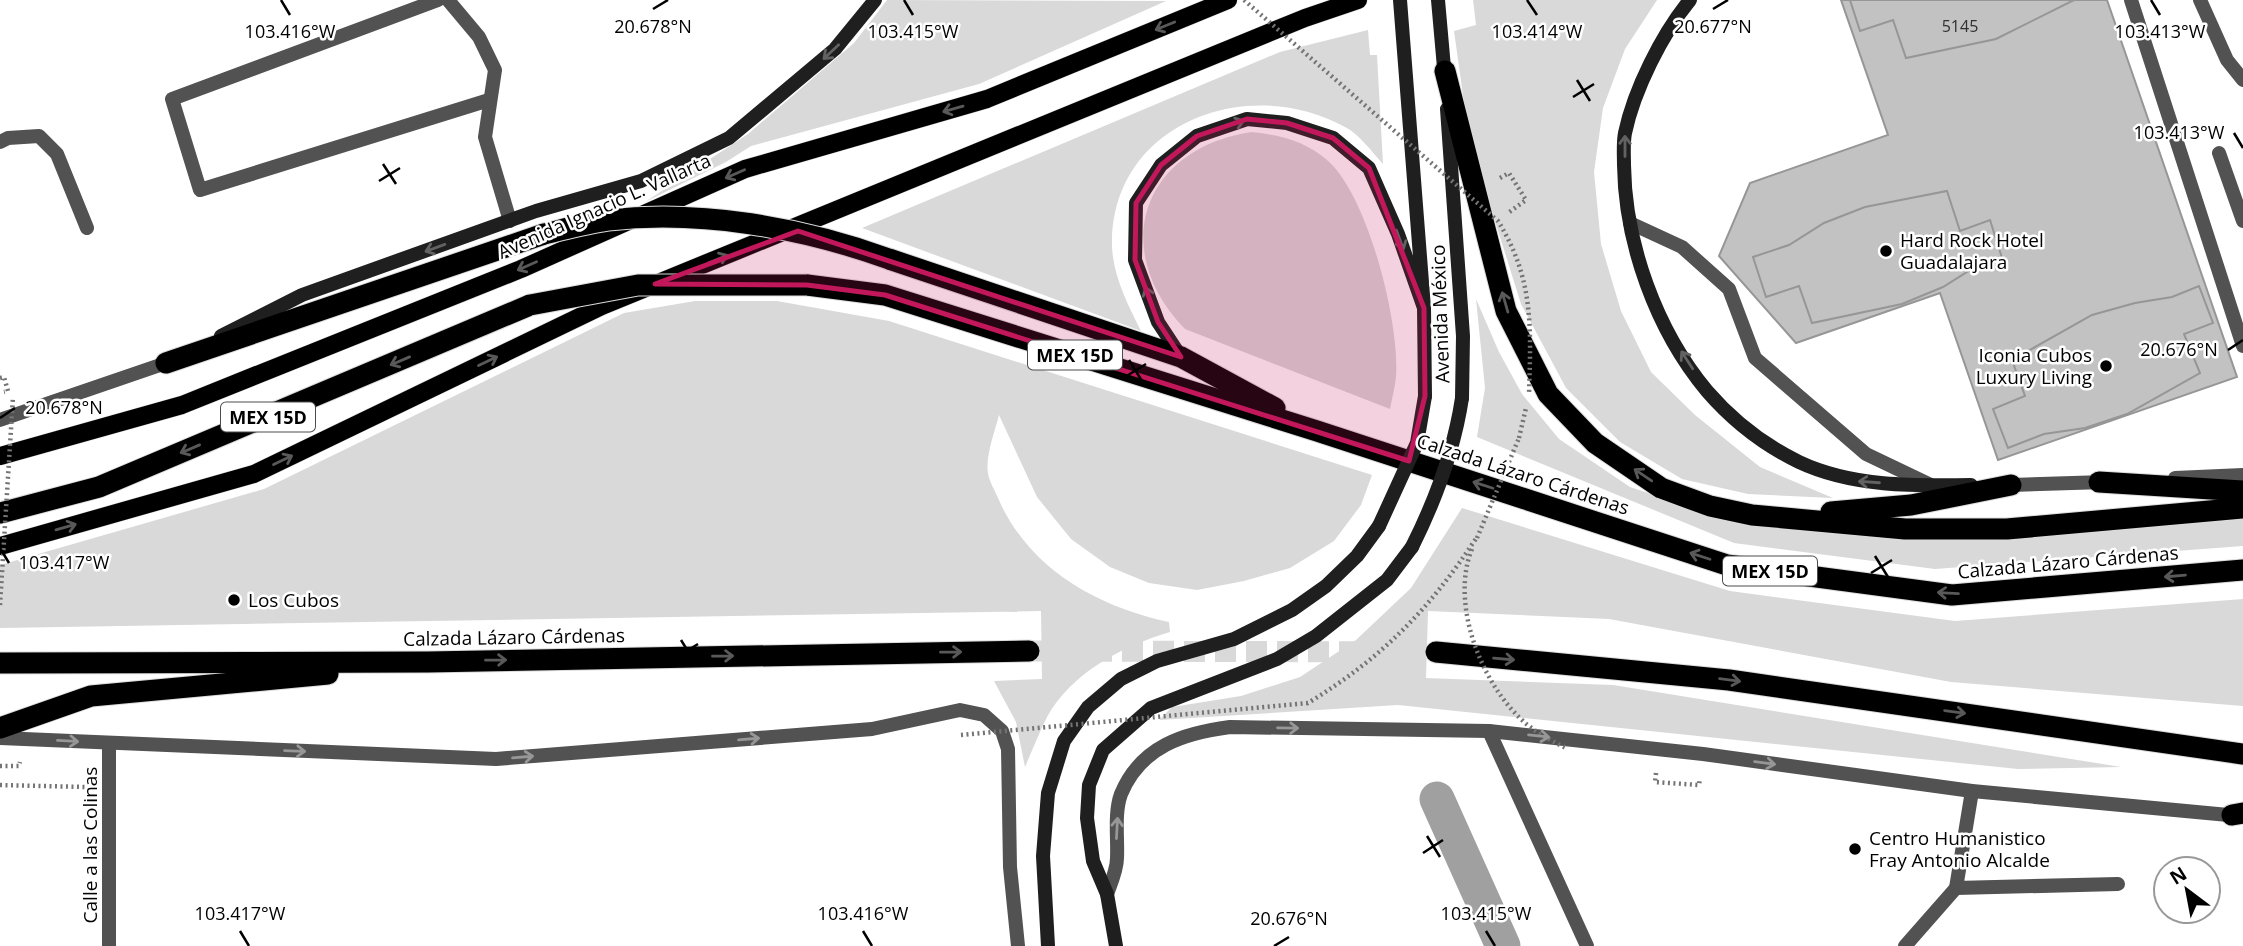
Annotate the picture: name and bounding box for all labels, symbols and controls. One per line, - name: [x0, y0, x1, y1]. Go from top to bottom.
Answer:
- text: 20.678°N: [614, 14, 692, 38]
- text: 20.677°N: [1674, 14, 1752, 38]
- house number: 5145: [1942, 15, 1978, 37]
- text: 103.416°W: [245, 19, 336, 43]
- text: 103.415°W: [868, 19, 959, 43]
- text: 103.414°W: [1492, 19, 1583, 43]
- text: 103.413°W: [2115, 19, 2206, 43]
- one-way arrow: [1154, 20, 1176, 33]
- one-way arrow: [823, 43, 840, 60]
- one-way arrow: [942, 103, 964, 116]
- one-way arrow: [1223, 117, 1245, 129]
- text: 103.413°W: [2134, 120, 2225, 144]
- one-way arrow: [1618, 135, 1631, 158]
- street label: Avenida Ignacio L. Vallarta: [493, 147, 715, 265]
- one-way arrow: [725, 168, 746, 181]
- place label: Hard Rock Hotel Guadalajara: [1900, 227, 2044, 275]
- one-way arrow: [1395, 229, 1408, 251]
- one-way arrow: [425, 243, 447, 255]
- marker: Hard Rock Hotel Guadalajara: [1878, 243, 1894, 259]
- street label: Avenida México: [1425, 244, 1455, 384]
- one-way arrow: [706, 251, 728, 264]
- one-way arrow: [517, 260, 538, 273]
- one-way arrow: [1142, 287, 1154, 309]
- one-way arrow: [1497, 292, 1510, 314]
- text: 20.676°N: [2140, 337, 2218, 361]
- road number: MEX 15D: [1028, 340, 1122, 370]
- place label: Iconia Cubos Luxury Living: [1976, 342, 2092, 390]
- one-way arrow: [1680, 351, 1694, 370]
- one-way arrow: [477, 354, 498, 368]
- one-way arrow: [390, 355, 411, 368]
- marker: Iconia Cubos Luxury Living: [2098, 358, 2114, 374]
- text: 20.678°N: [25, 395, 103, 419]
- road number: MEX 15D: [221, 402, 315, 432]
- street label: Calzada Lázaro Cárdenas: [1413, 427, 1633, 521]
- one-way arrow: [180, 444, 202, 457]
- one-way arrow: [272, 453, 293, 467]
- one-way arrow: [1634, 468, 1653, 483]
- one-way arrow: [1859, 475, 1881, 488]
- one-way arrow: [1473, 478, 1495, 490]
- one-way arrow: [54, 520, 76, 533]
- street label: Calzada Lázaro Cárdenas: [1956, 539, 2180, 585]
- one-way arrow: [1689, 549, 1711, 561]
- text: 103.417°W: [19, 550, 110, 574]
- road number: MEX 15D: [1723, 556, 1817, 586]
- one-way arrow: [2164, 570, 2187, 583]
- one-way arrow: [1937, 586, 1960, 599]
- place label: Los Cubos: [248, 587, 339, 613]
- marker: Los Cubos: [226, 592, 242, 608]
- street label: Calzada Lázaro Cárdenas: [403, 622, 625, 652]
- one-way arrow: [939, 646, 962, 659]
- one-way arrow: [712, 650, 735, 663]
- one-way arrow: [1492, 652, 1514, 665]
- one-way arrow: [484, 654, 507, 667]
- one-way arrow: [1718, 674, 1741, 687]
- one-way arrow: [1944, 705, 1966, 718]
- one-way arrow: [1276, 721, 1299, 735]
- one-way arrow: [1528, 730, 1550, 743]
- one-way arrow: [738, 732, 760, 745]
- one-way arrow: [56, 735, 79, 748]
- one-way arrow: [284, 744, 307, 757]
- one-way arrow: [511, 750, 534, 763]
- one-way arrow: [1754, 756, 1776, 769]
- street label: Calle a las Colinas: [77, 767, 103, 923]
- one-way arrow: [1111, 817, 1124, 840]
- place label: Centro Humanistico Fray Antonio Alcalde: [1869, 825, 2050, 873]
- marker: Centro Humanistico Fray Antonio Alcalde: [1847, 841, 1863, 857]
- north arrow: [2152, 855, 2222, 925]
- text: N: [2165, 860, 2191, 891]
- text: 103.417°W: [195, 901, 286, 925]
- text: 103.416°W: [818, 901, 909, 925]
- text: 103.415°W: [1441, 901, 1532, 925]
- text: 20.676°N: [1250, 906, 1328, 930]

